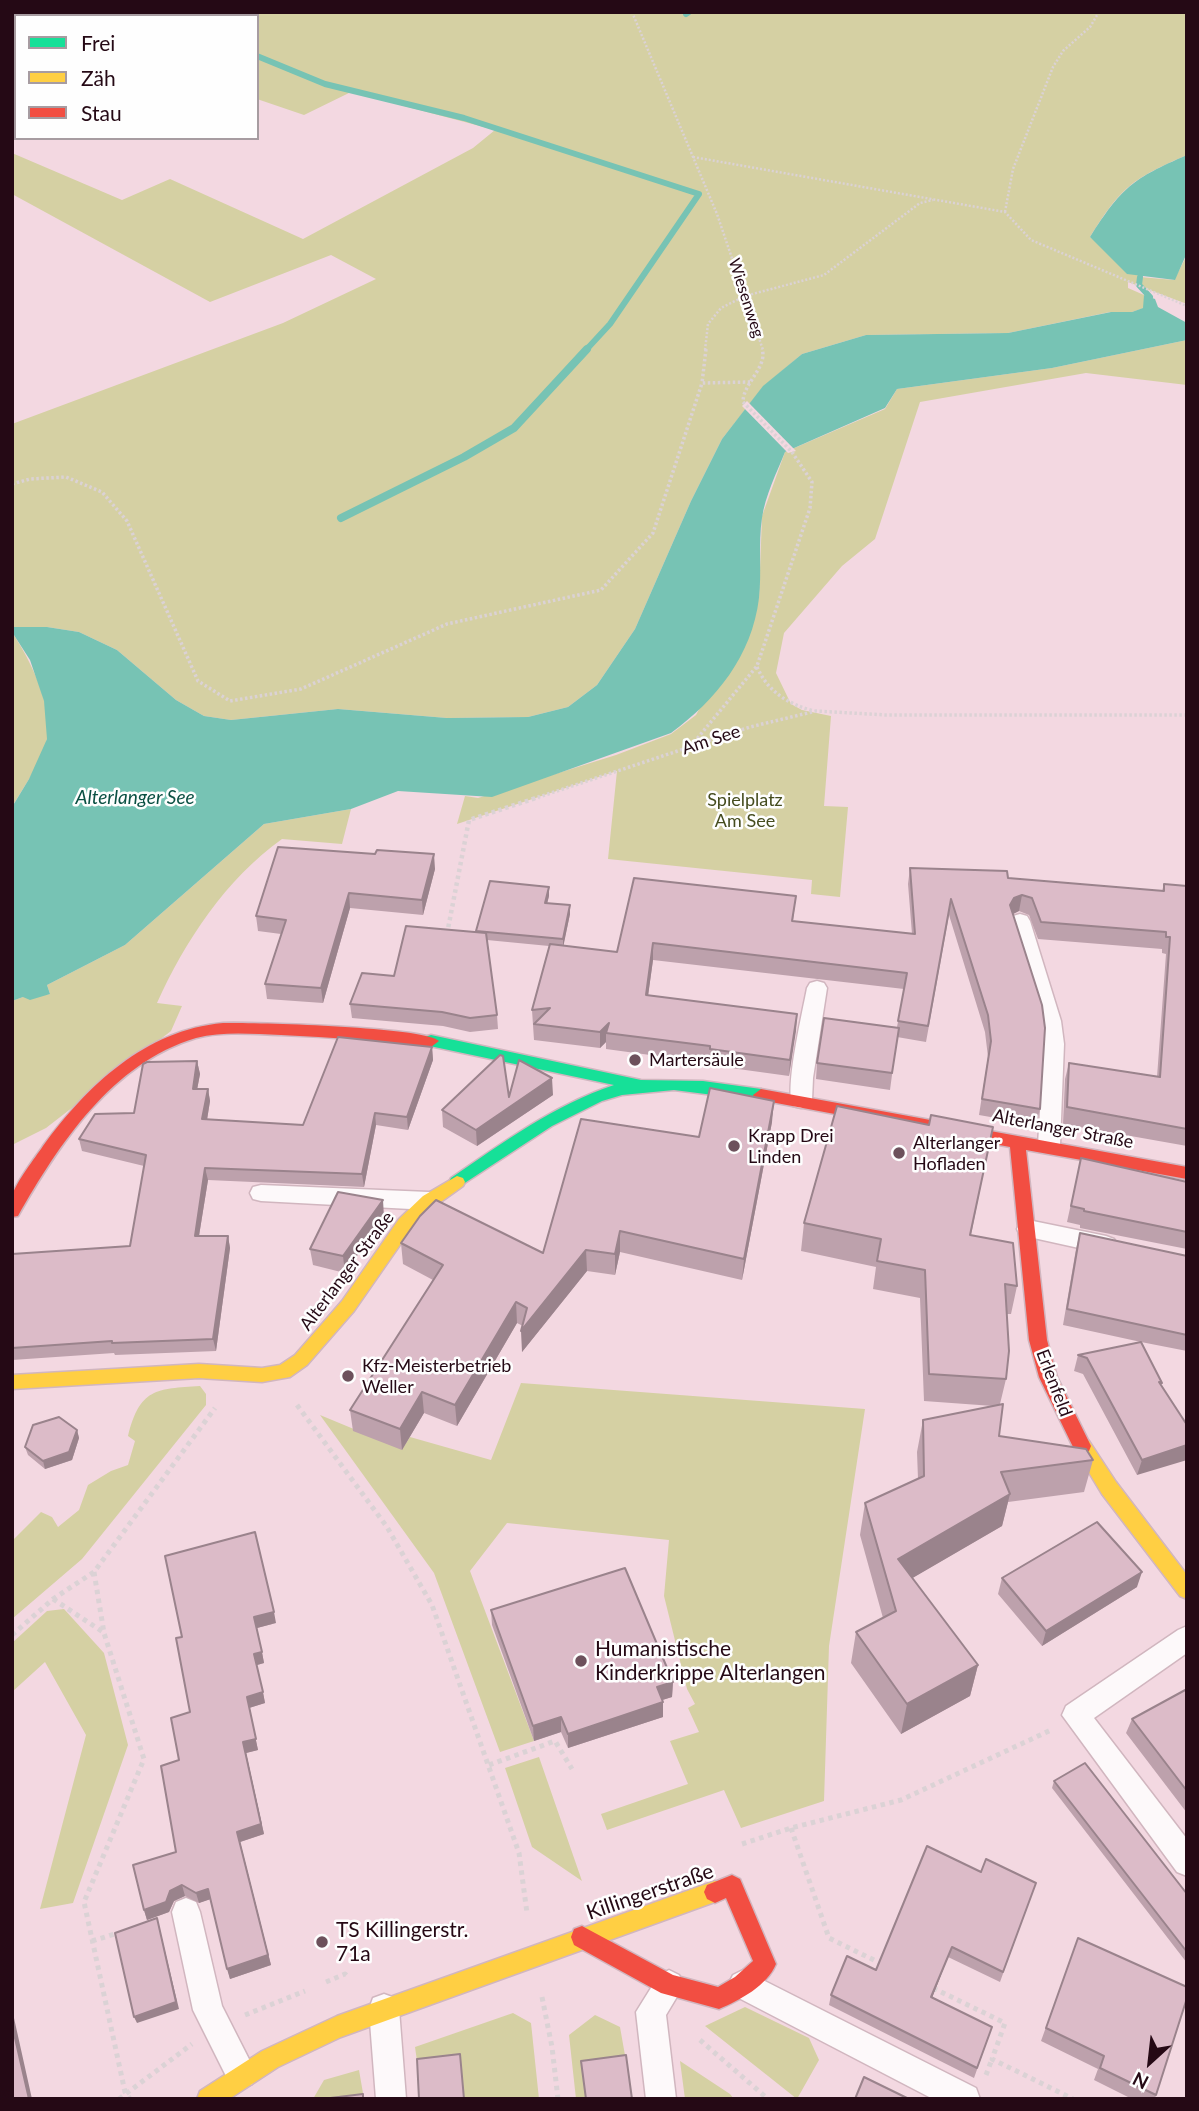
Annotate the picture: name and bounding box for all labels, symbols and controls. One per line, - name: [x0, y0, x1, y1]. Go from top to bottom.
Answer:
- legend: [14, 14, 259, 140]
- text: Frei: [81, 30, 115, 55]
- text: Zäh: [81, 65, 116, 90]
- text: Stau: [81, 100, 122, 125]
- street label: Wiesenweg: [724, 256, 768, 340]
- street label: Am See: [679, 720, 743, 760]
- water label: Alterlanger See: [75, 787, 195, 809]
- park label: Spielplatz Am See: [707, 789, 783, 832]
- place label: Martersäule: [649, 1049, 744, 1071]
- marker: Martersäule: [627, 1052, 643, 1068]
- street label: Alterlanger Straße: [991, 1105, 1135, 1153]
- place label: Krapp Drei Linden: [748, 1125, 834, 1168]
- place label: Alterlanger Hofladen: [913, 1132, 1000, 1174]
- marker: Krapp Drei Linden: [726, 1138, 742, 1154]
- marker: Alterlanger Hofladen: [891, 1145, 907, 1161]
- street label: Alterlanger Straße: [295, 1207, 399, 1335]
- street label: Erlenfeld: [1031, 1346, 1077, 1420]
- place label: Kfz-Meisterbetrieb Weller: [362, 1355, 511, 1398]
- marker: Kfz-Meisterbetrieb Weller: [340, 1368, 356, 1384]
- place label: Humanistische Kinderkrippe Alterlangen: [595, 1636, 826, 1686]
- marker: Humanistische Kinderkrippe Alterlangen: [573, 1653, 589, 1669]
- street label: Killingerstraße: [583, 1858, 717, 1926]
- place label: TS Killingerstr. 71a: [336, 1917, 469, 1967]
- marker: TS Killingerstr. 71a: [314, 1934, 330, 1950]
- north arrow: [1115, 2027, 1185, 2097]
- text: N: [1129, 2068, 1152, 2095]

